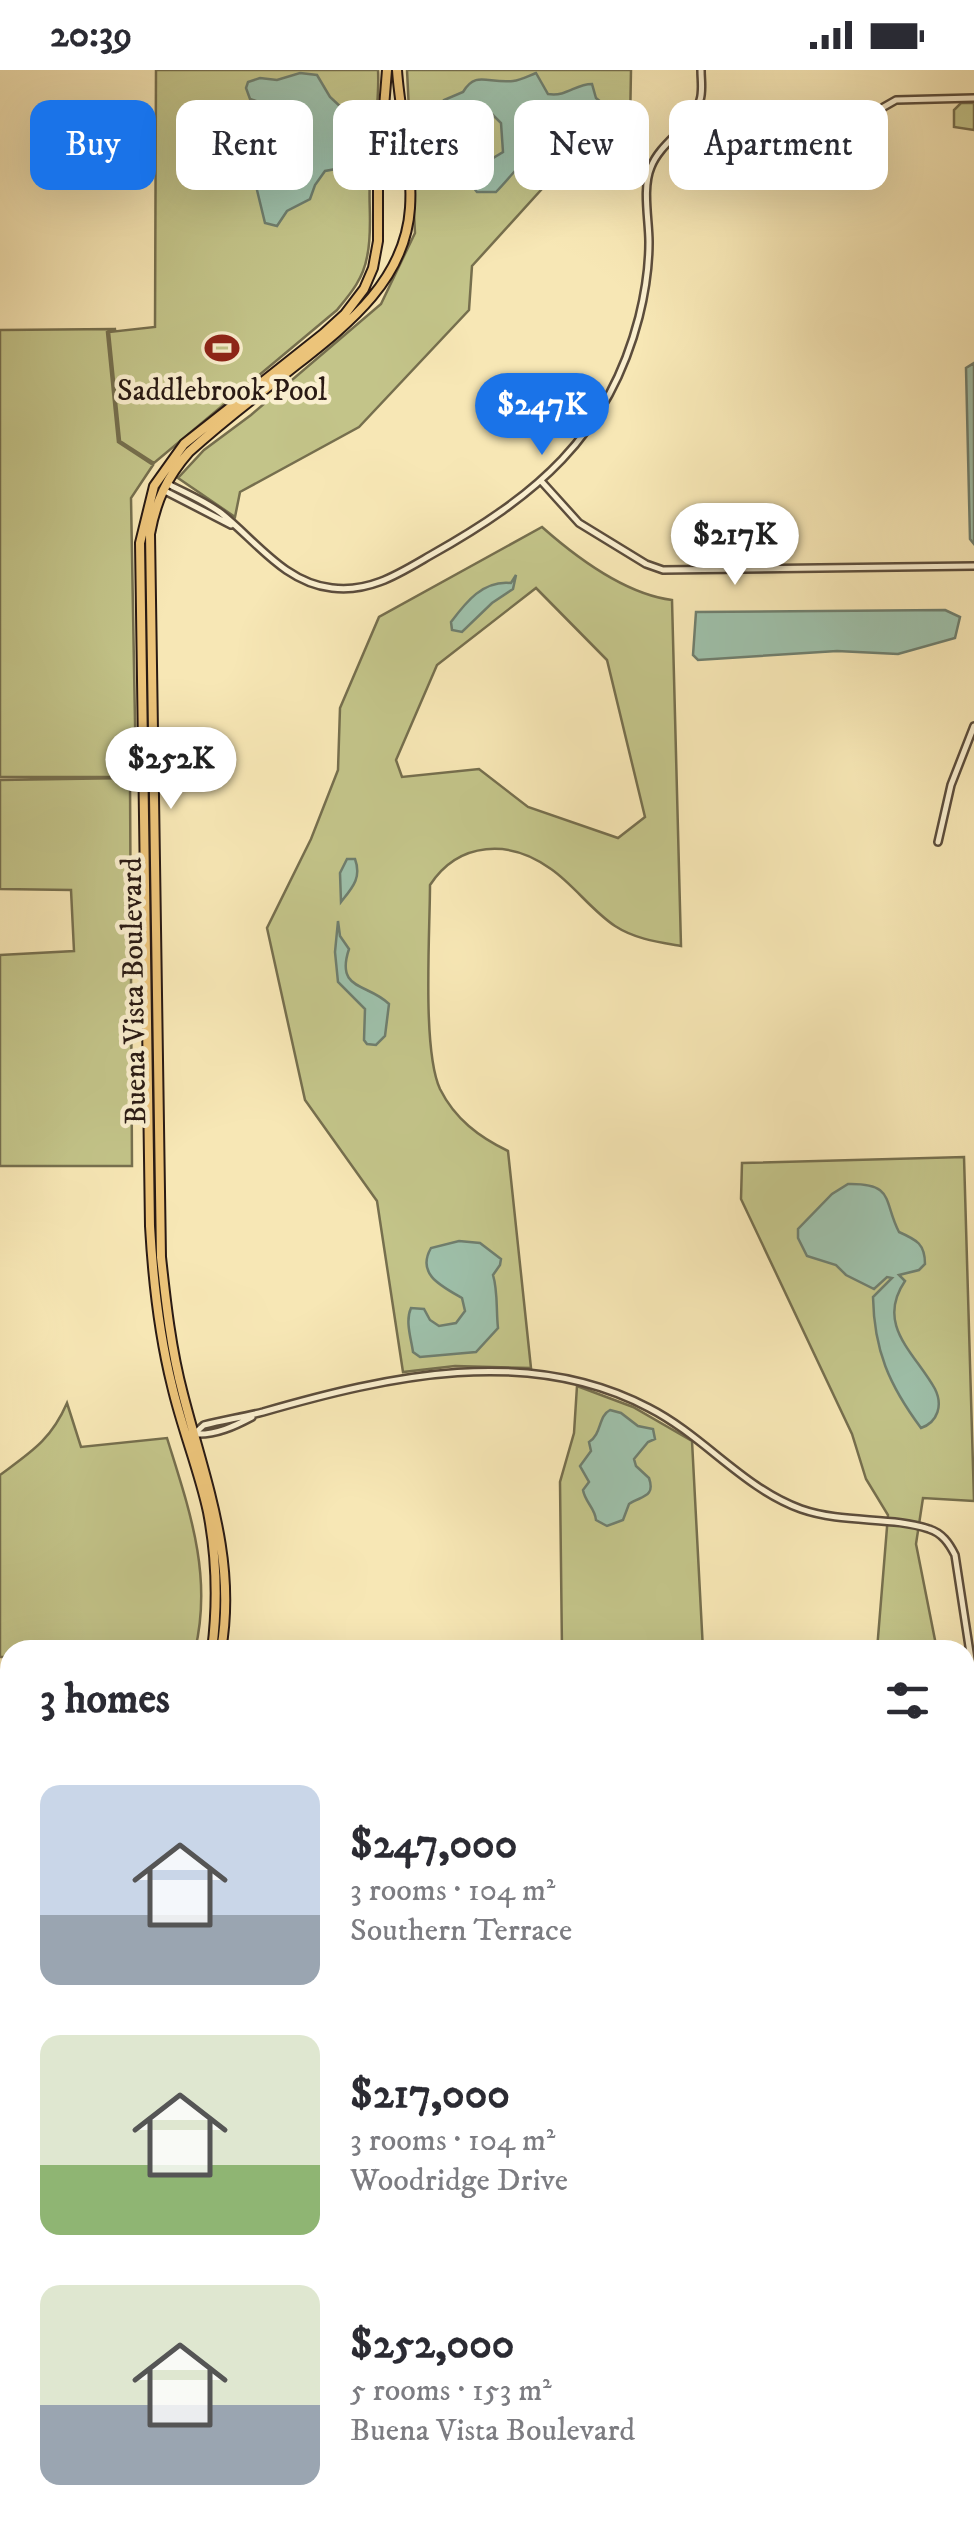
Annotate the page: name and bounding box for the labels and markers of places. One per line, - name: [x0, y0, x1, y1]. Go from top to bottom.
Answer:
- sports icon: Saddlebrook Pool: [203, 329, 241, 367]
- place label: Saddlebrook Pool: [117, 373, 327, 410]
- pin: $247K: [472, 373, 612, 458]
- pin: $217K: [665, 503, 805, 588]
- pin: $252K: [101, 727, 241, 812]

